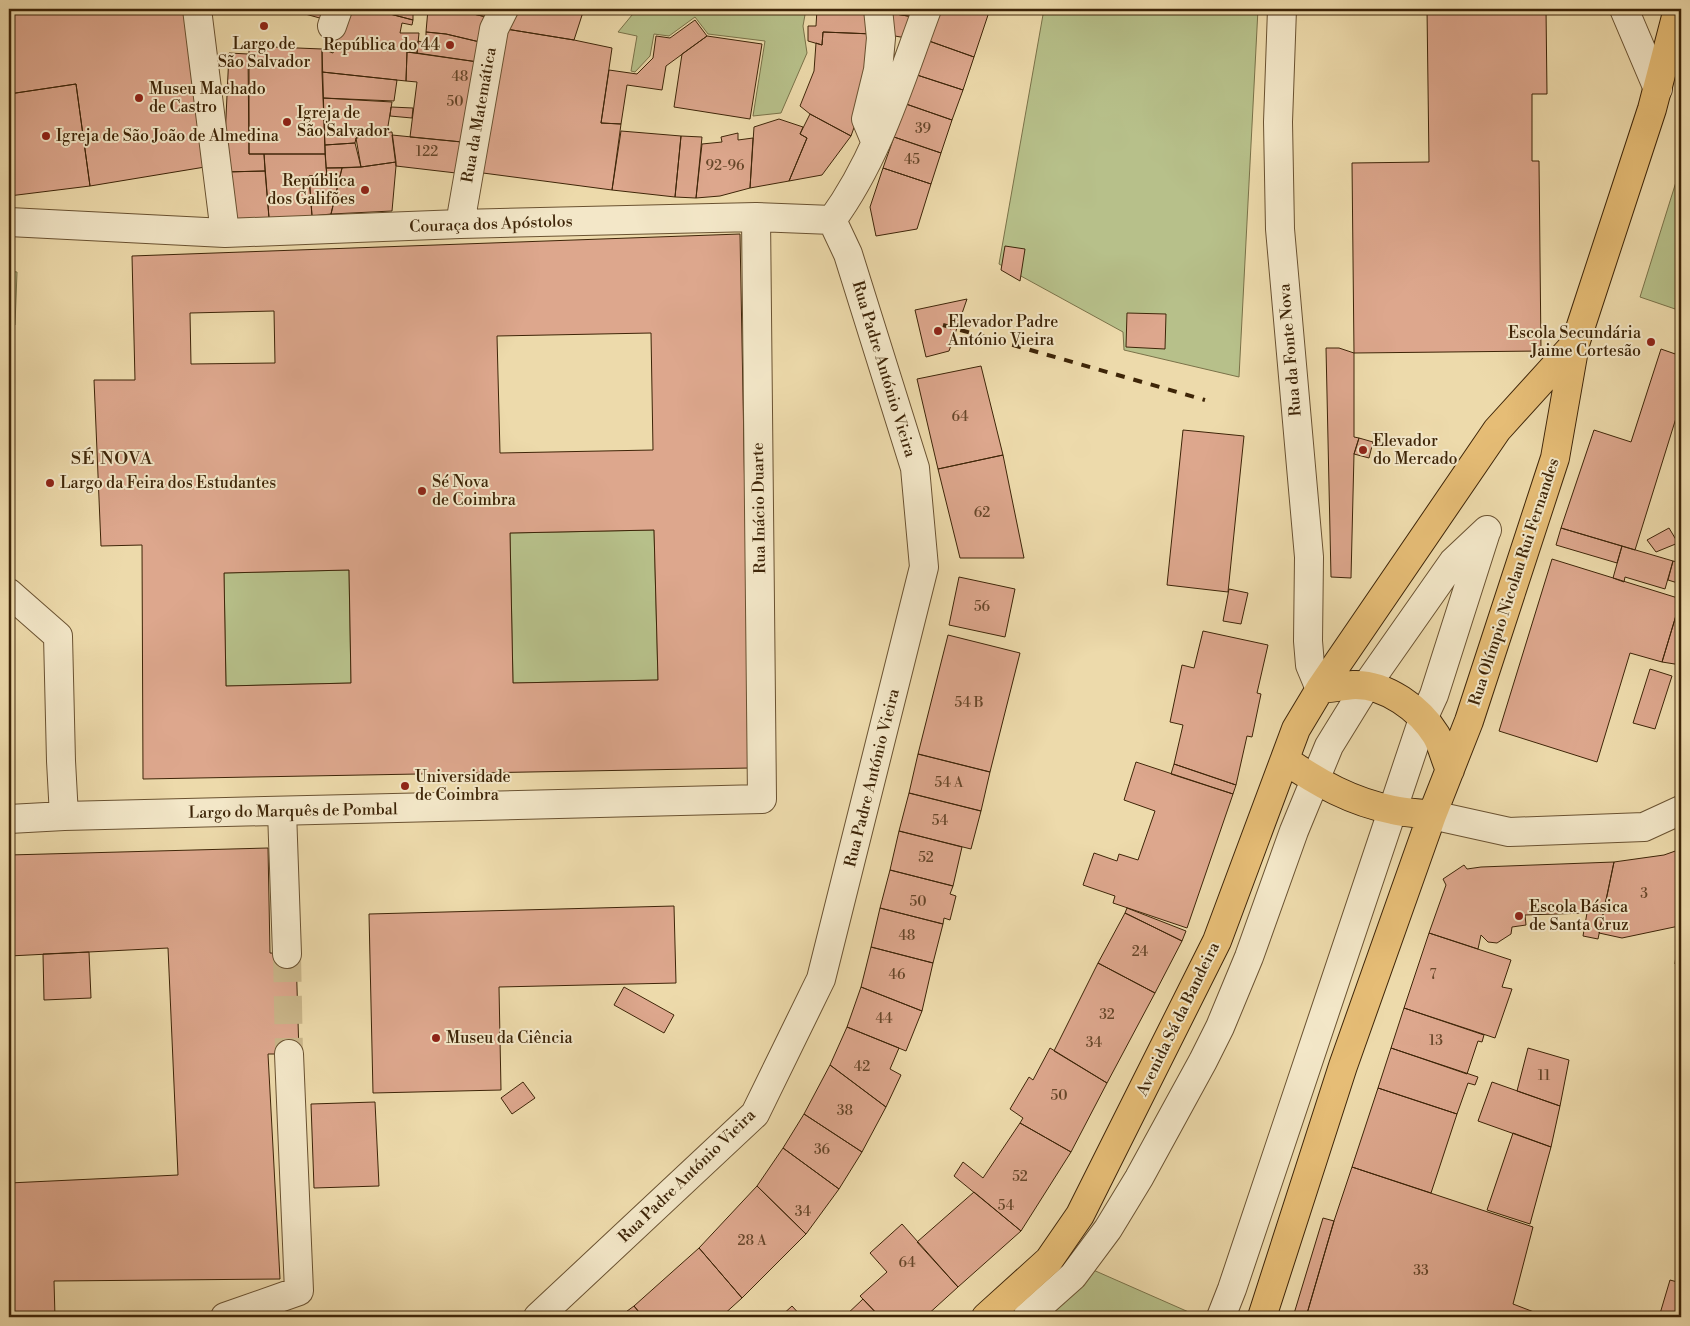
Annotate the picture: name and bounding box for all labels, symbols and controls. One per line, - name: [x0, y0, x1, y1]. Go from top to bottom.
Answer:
- marker: Largo de São Salvador: [258, 20, 270, 32]
- place label: Largo de São Salvador: [218, 34, 310, 72]
- place label: República do 44: [323, 35, 440, 55]
- marker: República do 44: [444, 39, 456, 51]
- street label: Rua da Matemática: [457, 45, 501, 184]
- house number: 48: [452, 68, 468, 86]
- place label: Museu Machado de Castro: [149, 79, 266, 117]
- marker: Museu Machado de Castro: [133, 92, 145, 104]
- house number: 50: [447, 93, 464, 111]
- place label: Igreja de São Salvador: [297, 103, 390, 141]
- marker: Igreja de São Salvador: [281, 116, 293, 128]
- house number: 39: [915, 120, 931, 138]
- place label: Igreja de São João de Almedina: [56, 126, 280, 146]
- marker: Igreja de São João de Almedina: [40, 130, 52, 142]
- house number: 122: [416, 143, 438, 161]
- house number: 45: [904, 151, 920, 169]
- house number: 92-96: [706, 157, 745, 175]
- place label: República dos Galifões: [267, 171, 356, 209]
- marker: República dos Galifões: [359, 184, 371, 196]
- street label: Couraça dos Apóstolos: [409, 211, 573, 237]
- street label: Rua Padre António Vieira: [848, 278, 921, 460]
- street label: Rua da Fonte Nova: [1274, 282, 1306, 417]
- place label: Elevador Padre António Vieira: [947, 312, 1058, 350]
- place label: Escola Secundária Jaime Cortesão: [1508, 323, 1642, 361]
- marker: Elevador Padre António Vieira: [932, 325, 944, 337]
- marker: Escola Secundária Jaime Cortesão: [1645, 336, 1657, 348]
- house number: 64: [951, 408, 969, 426]
- place label: Elevador do Mercado: [1373, 431, 1458, 469]
- street label: Rua Inácio Duarte: [748, 442, 770, 574]
- marker: Elevador do Mercado: [1357, 444, 1369, 456]
- district label: SÉ NOVA: [71, 447, 153, 470]
- street label: Rua Olímpio Nicolau Rui Fernandes: [1464, 456, 1564, 708]
- place label: Sé Nova de Coimbra: [432, 472, 517, 510]
- place label: Largo da Feira dos Estudantes: [60, 473, 276, 493]
- marker: Largo da Feira dos Estudantes: [44, 477, 56, 489]
- marker: Sé Nova de Coimbra: [416, 485, 428, 497]
- house number: 62: [974, 504, 990, 522]
- house number: 56: [974, 598, 991, 616]
- street label: Rua Padre António Vieira: [840, 686, 904, 869]
- house number: 54 B: [954, 694, 984, 712]
- place label: Universidade de Coimbra: [415, 767, 511, 805]
- house number: 54 A: [935, 774, 964, 792]
- marker: Universidade de Coimbra: [399, 780, 411, 792]
- street label: Largo do Marquês de Pombal: [188, 799, 398, 823]
- house number: 54: [932, 812, 948, 830]
- house number: 52: [918, 849, 934, 867]
- house number: 3: [1640, 885, 1648, 903]
- house number: 50: [910, 893, 927, 911]
- place label: Escola Básica de Santa Cruz: [1529, 897, 1629, 935]
- marker: Escola Básica de Santa Cruz: [1513, 910, 1525, 922]
- house number: 48: [899, 927, 915, 945]
- street label: Avenida Sá da Bandeira: [1132, 938, 1224, 1100]
- house number: 24: [1132, 943, 1148, 961]
- house number: 46: [889, 966, 906, 984]
- house number: 7: [1429, 966, 1437, 984]
- house number: 32: [1099, 1006, 1115, 1024]
- house number: 44: [876, 1010, 892, 1028]
- place label: Museu da Ciência: [446, 1028, 573, 1048]
- marker: Museu da Ciência: [430, 1032, 442, 1044]
- house number: 13: [1429, 1032, 1443, 1050]
- house number: 34: [1086, 1034, 1102, 1052]
- house number: 42: [854, 1058, 870, 1076]
- house number: 11: [1538, 1067, 1550, 1085]
- house number: 50: [1051, 1087, 1068, 1105]
- house number: 38: [837, 1102, 853, 1120]
- street label: Rua Padre António Vieira: [614, 1105, 760, 1247]
- house number: 36: [814, 1141, 831, 1159]
- house number: 52: [1012, 1168, 1028, 1186]
- house number: 54: [998, 1197, 1014, 1215]
- house number: 34: [795, 1203, 811, 1221]
- house number: 28 A: [737, 1232, 767, 1250]
- house number: 64: [898, 1254, 916, 1272]
- house number: 33: [1413, 1262, 1429, 1280]

